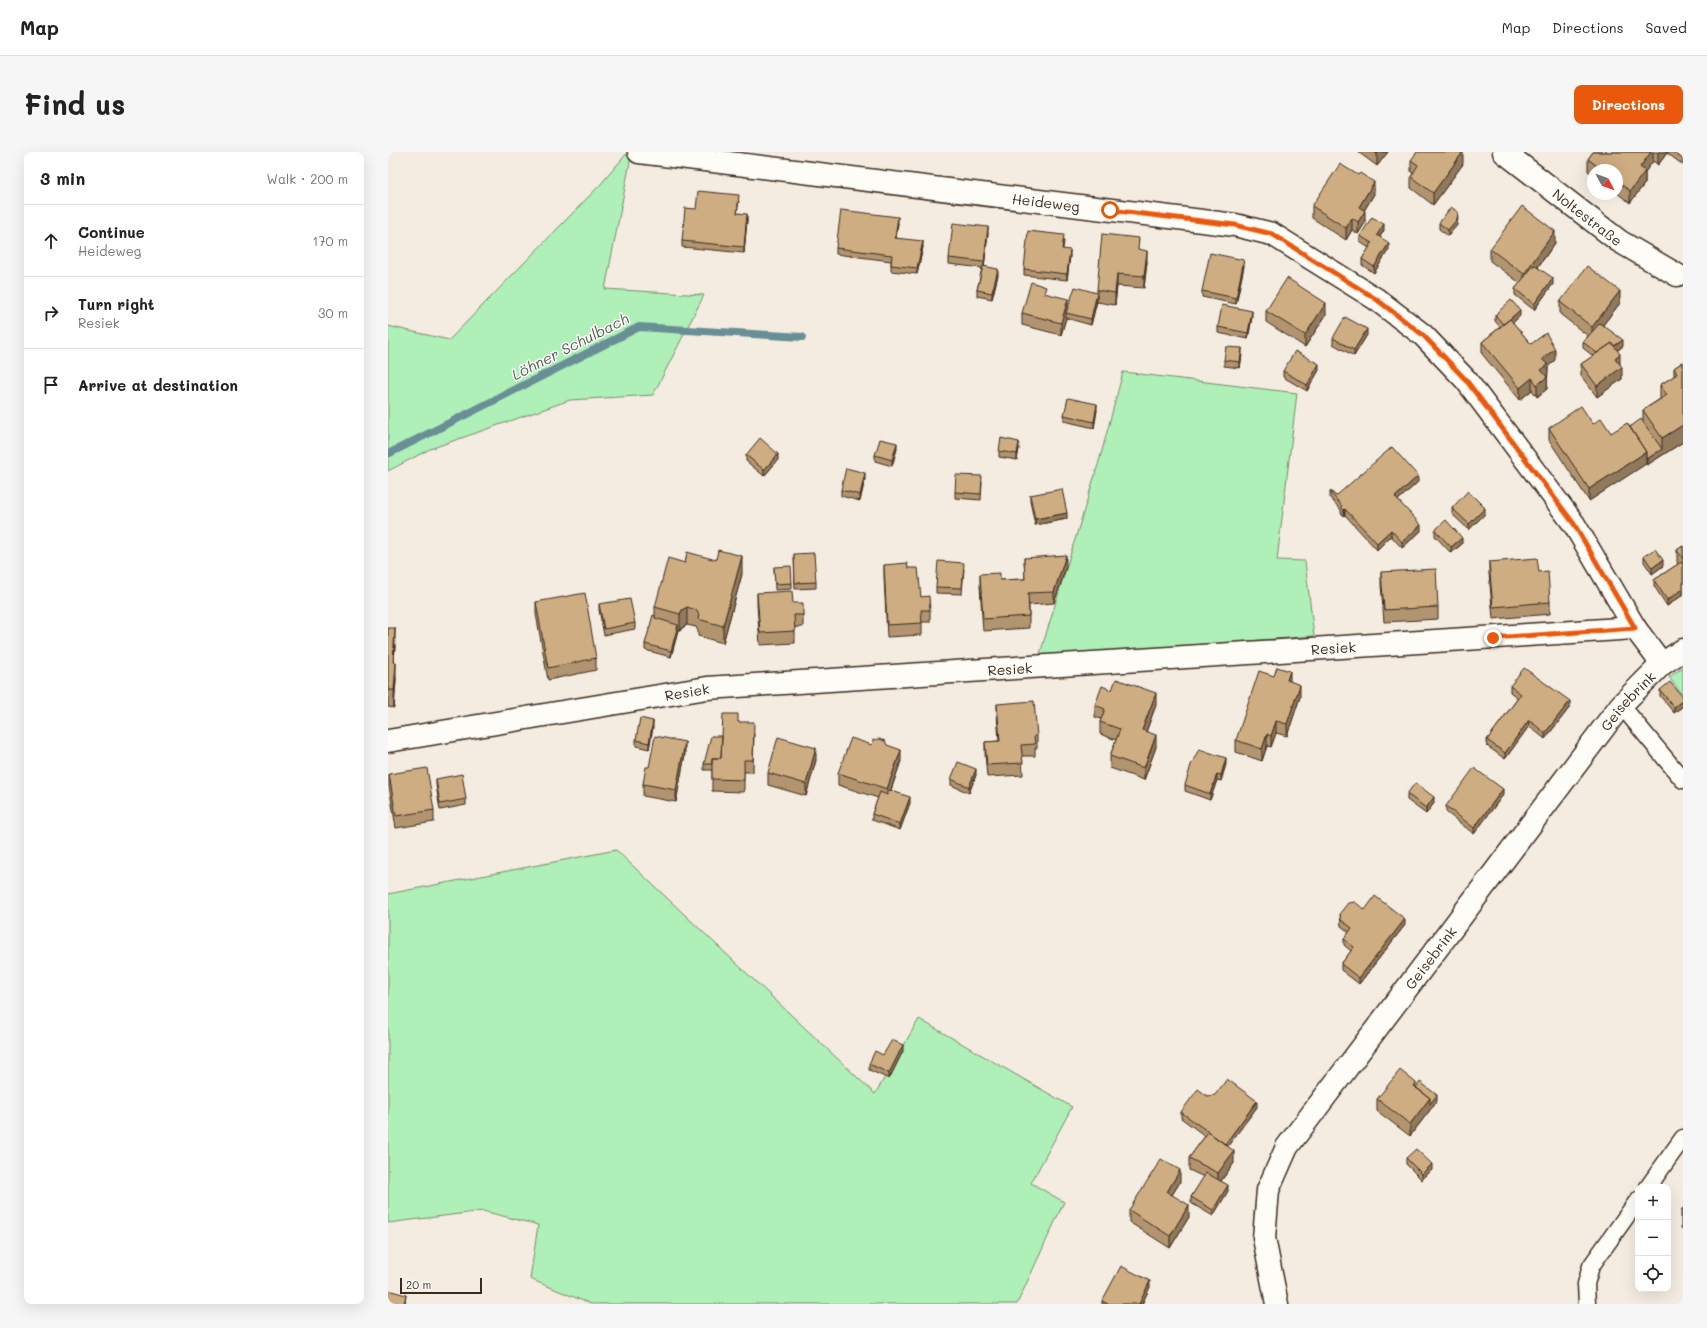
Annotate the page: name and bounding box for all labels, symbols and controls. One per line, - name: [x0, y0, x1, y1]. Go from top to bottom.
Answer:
- text: Map: [20, 15, 59, 40]
- text: Map: [1502, 18, 1530, 37]
- text: Directions: [1552, 18, 1623, 37]
- text: Saved: [1645, 18, 1687, 37]
- button: Directions: [1574, 85, 1683, 124]
- text: Find us: [24, 86, 125, 122]
- north arrow: [1587, 164, 1623, 200]
- text: 3 min: [40, 167, 85, 189]
- text: Walk · 200 m: [267, 170, 348, 187]
- street label: Noltestraße: [1549, 184, 1627, 250]
- street label: Heideweg: [1011, 188, 1081, 215]
- route start: [1101, 201, 1119, 219]
- text: Continue: [78, 222, 145, 242]
- icon: ahead: [40, 230, 62, 252]
- text: 170 m: [312, 232, 348, 249]
- text: Heideweg: [78, 242, 141, 259]
- text: Turn right: [78, 294, 155, 314]
- icon: right: [40, 302, 62, 324]
- text: 30 m: [318, 304, 348, 321]
- water label: Löhner Schulbach: [508, 308, 632, 384]
- text: Resiek: [78, 314, 120, 331]
- icon: arrive: [40, 374, 62, 396]
- text: Arrive at destination: [78, 375, 238, 395]
- route end: [1484, 629, 1502, 647]
- street label: Resiek: [1310, 637, 1356, 658]
- street label: Resiek: [987, 657, 1033, 679]
- street label: Geisebrink: [1596, 667, 1659, 734]
- street label: Resiek: [663, 678, 711, 704]
- street label: Geisebrink: [1400, 922, 1460, 993]
- map controls: [1635, 1184, 1671, 1292]
- button: +: [1635, 1184, 1671, 1220]
- button: −: [1635, 1220, 1671, 1256]
- button: locate: [1635, 1256, 1671, 1292]
- scale bar: [400, 1276, 482, 1295]
- text: 20 m: [406, 1277, 431, 1292]

